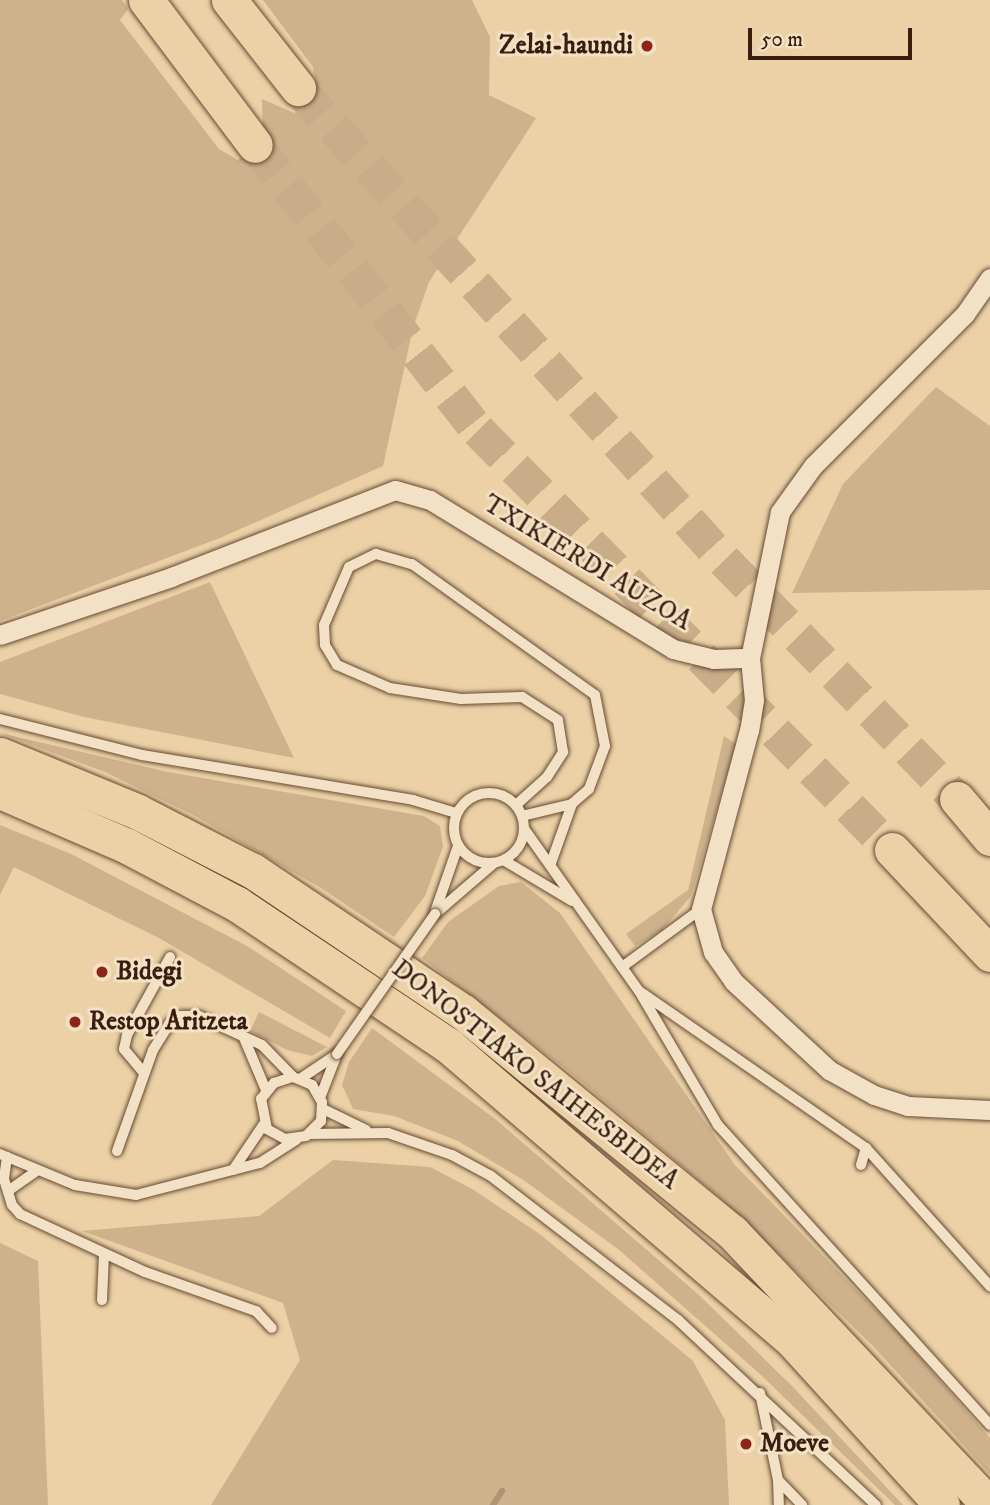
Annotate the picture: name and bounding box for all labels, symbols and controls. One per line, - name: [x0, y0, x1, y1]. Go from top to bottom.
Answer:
- scale bar: [752, 14, 916, 58]
- text: 50 m: [761, 27, 803, 53]
- place label: Zelai-haundi: [499, 30, 633, 62]
- marker: Zelai-haundi: [639, 38, 655, 54]
- street label: TXIKIERDI AUZOA: [477, 489, 697, 637]
- street label: DONOSTIAKO SAIHESBIDEA: [385, 953, 685, 1197]
- place label: Bidegi: [116, 956, 182, 988]
- marker: Bidegi: [94, 964, 110, 980]
- place label: Restop Aritzeta: [89, 1006, 248, 1038]
- marker: Restop Aritzeta: [67, 1014, 83, 1030]
- place label: Moeve: [760, 1428, 829, 1460]
- marker: Moeve: [738, 1436, 754, 1452]

